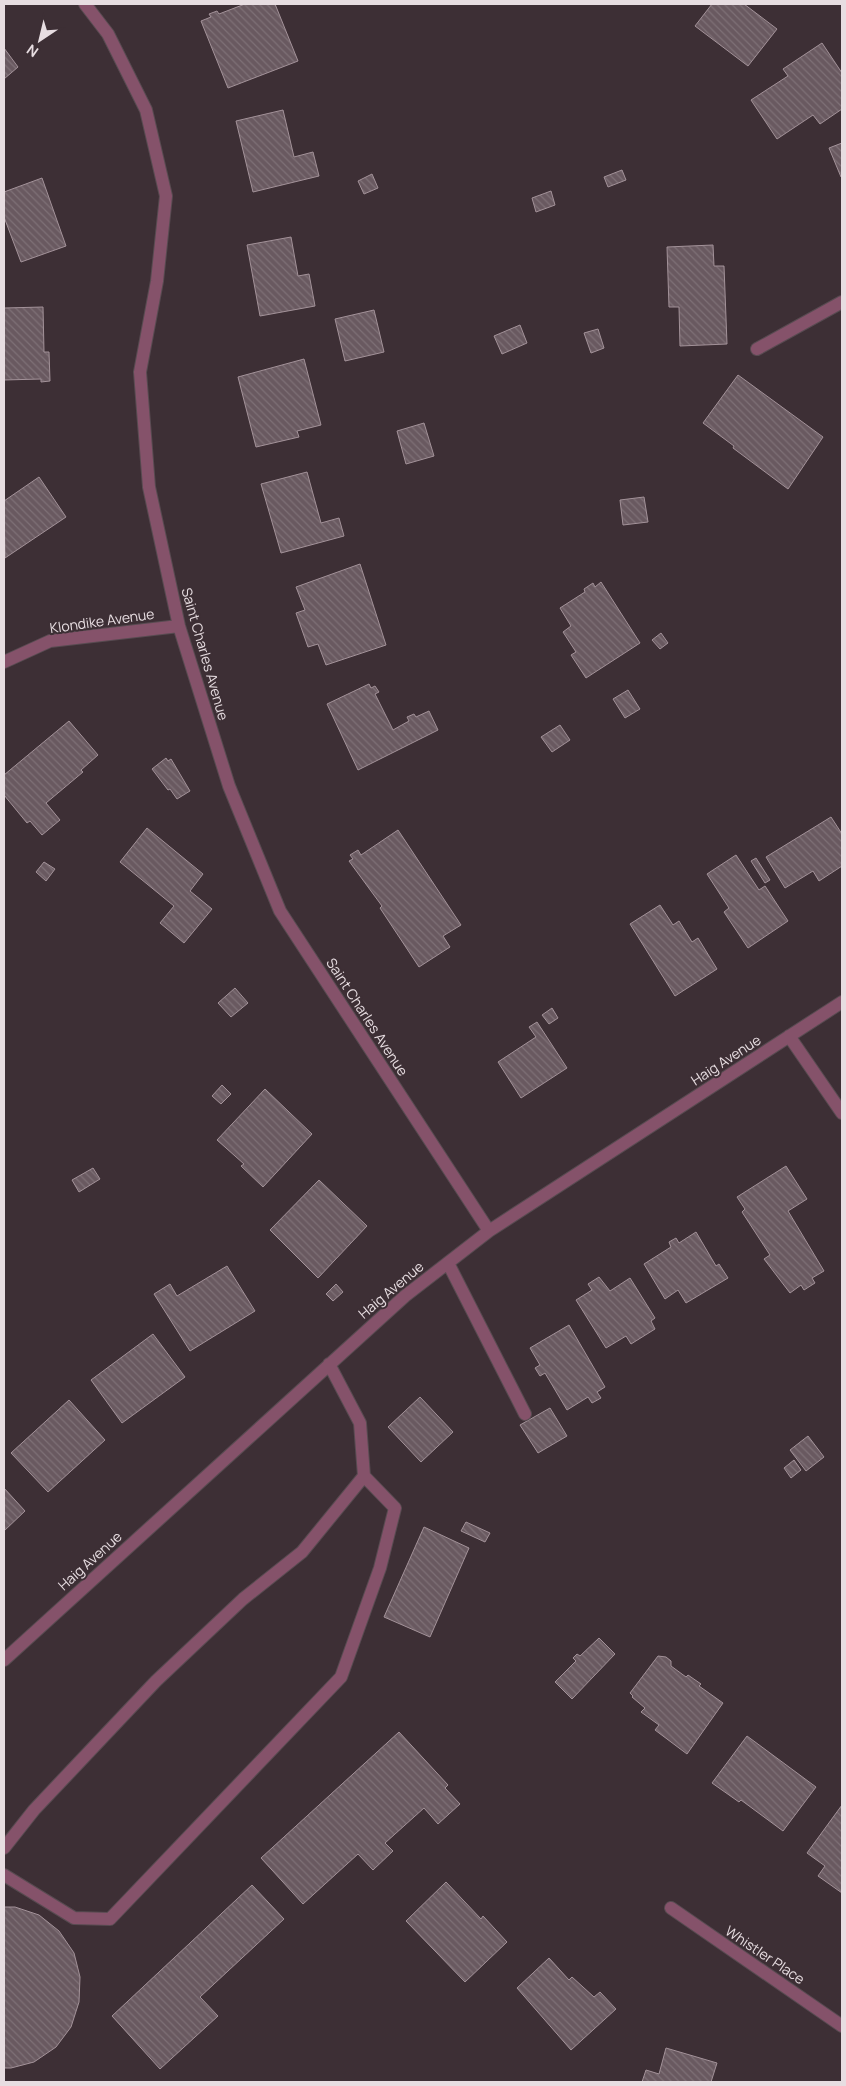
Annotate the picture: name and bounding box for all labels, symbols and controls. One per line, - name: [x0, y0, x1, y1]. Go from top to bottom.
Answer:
- north arrow: [15, 15, 65, 65]
- text: N: [23, 40, 42, 62]
- street label: Saint Charles Avenue: [177, 585, 234, 722]
- street label: Klondike Avenue: [48, 604, 155, 637]
- street label: Saint Charles Avenue: [322, 954, 413, 1079]
- street label: Haig Avenue: [687, 1030, 764, 1089]
- street label: Haig Avenue: [354, 1257, 427, 1322]
- street label: Haig Avenue: [54, 1527, 126, 1594]
- street label: Whistler Place: [722, 1921, 809, 1988]

